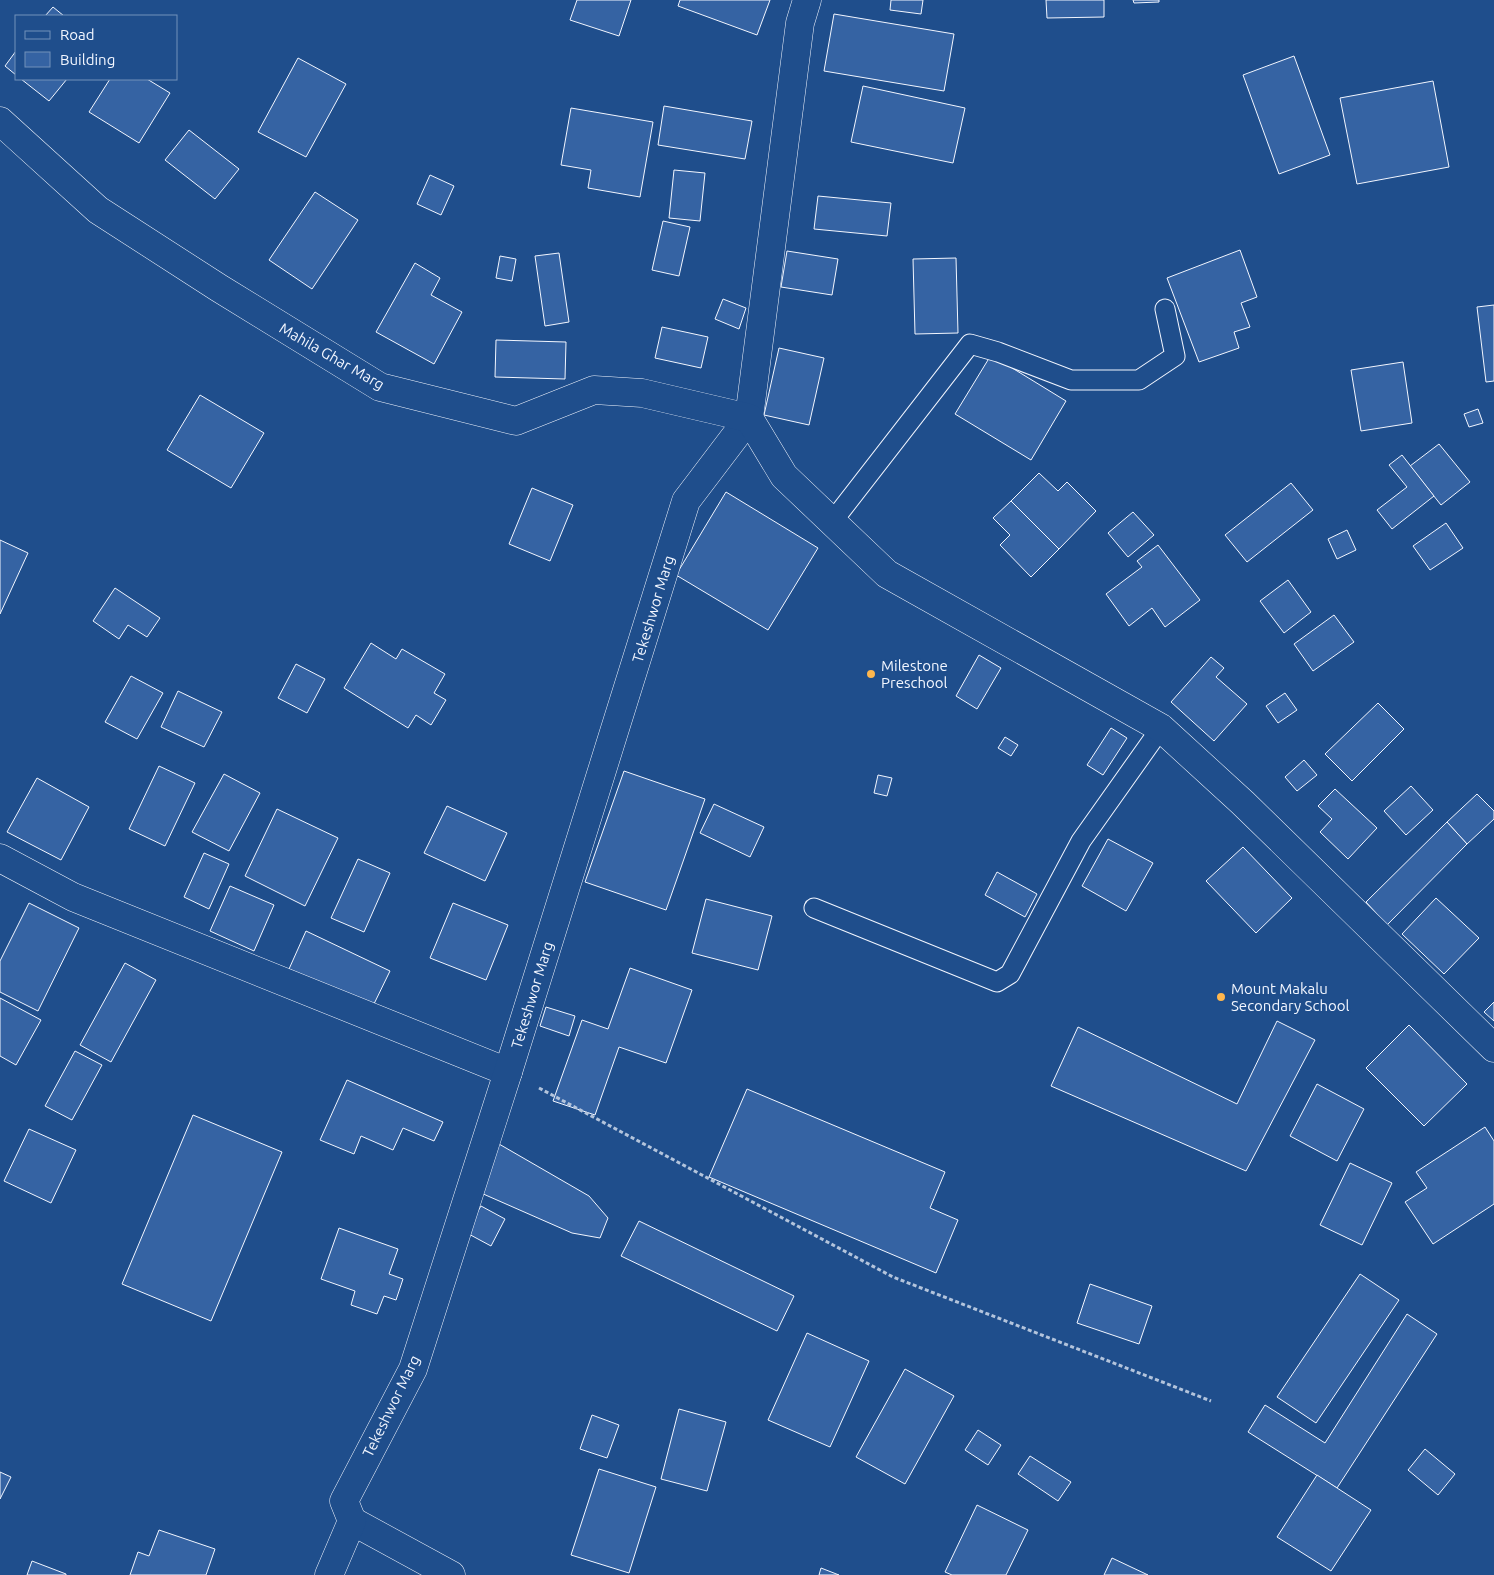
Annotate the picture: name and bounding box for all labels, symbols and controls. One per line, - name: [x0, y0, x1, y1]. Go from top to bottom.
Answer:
- legend: [15, 15, 178, 80]
- text: Road: [60, 26, 95, 43]
- text: Building: [60, 51, 115, 68]
- street label: Mahila Ghar Marg: [276, 319, 388, 393]
- street label: Tekeshwor Marg: [629, 553, 677, 665]
- place label: Milestone Preschool: [881, 657, 948, 691]
- marker: Milestone Preschool: [865, 668, 877, 680]
- street label: Tekeshwor Marg: [508, 939, 556, 1051]
- place label: Mount Makalu Secondary School: [1231, 980, 1350, 1014]
- marker: Mount Makalu Secondary School: [1215, 991, 1227, 1003]
- street label: Tekeshwor Marg: [359, 1352, 423, 1460]

